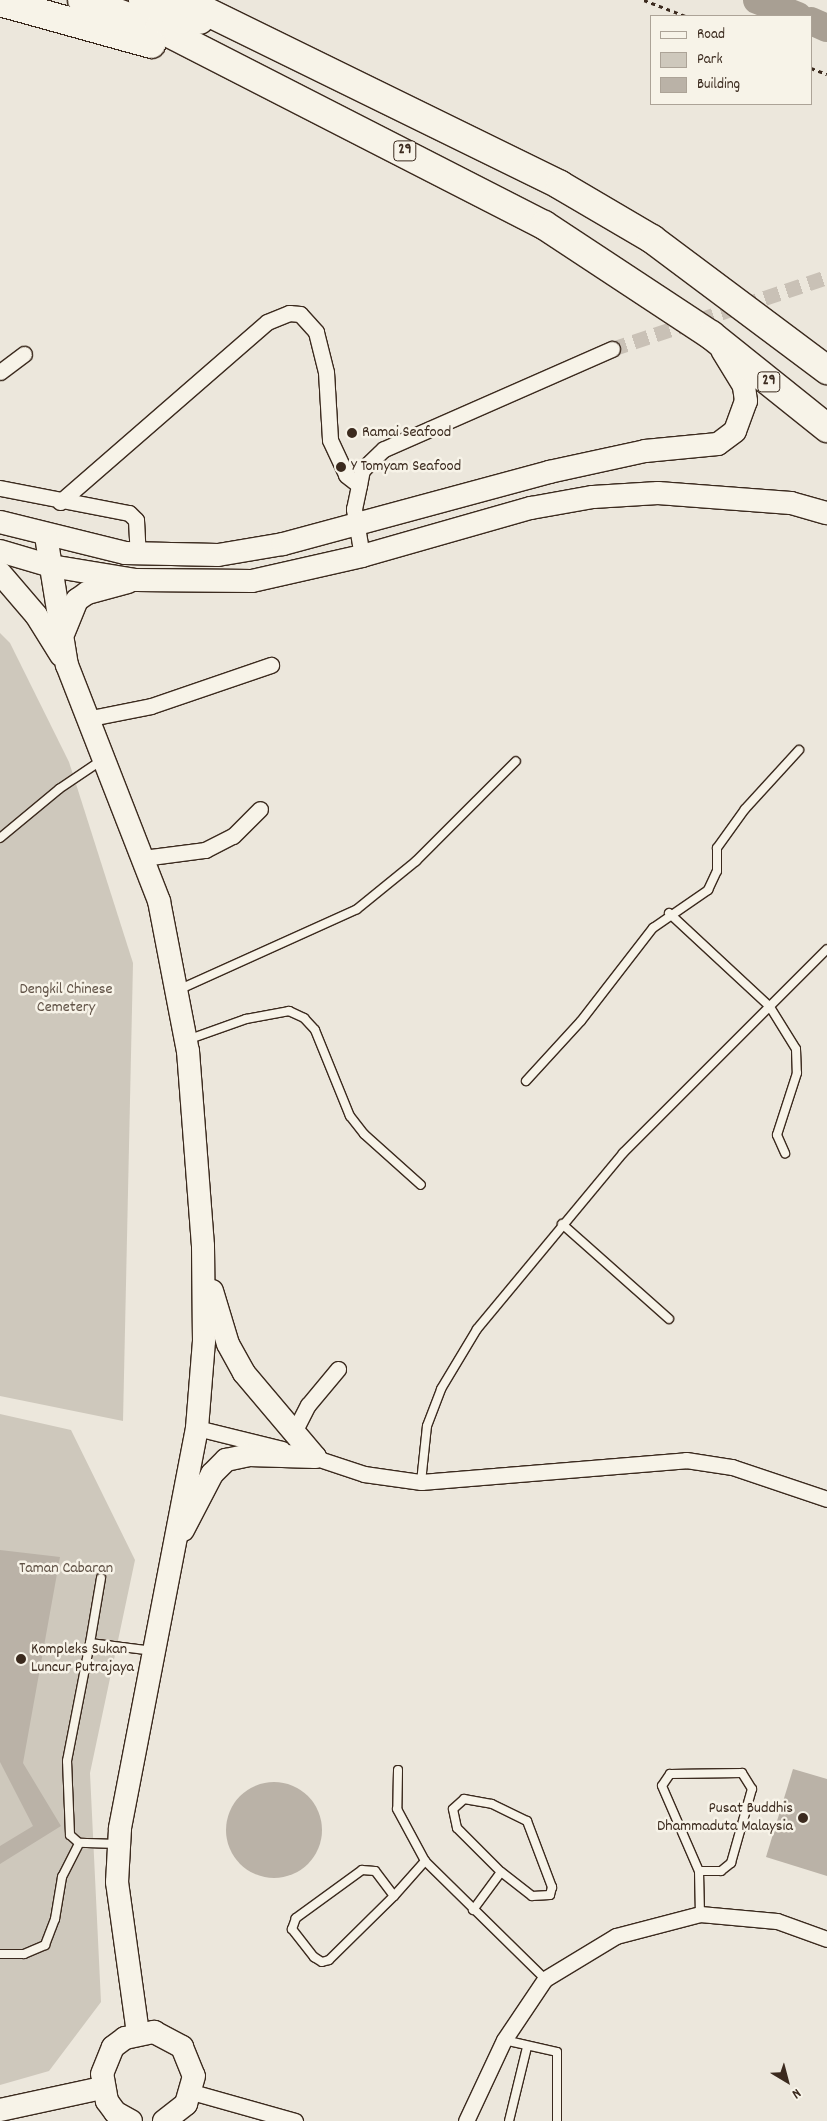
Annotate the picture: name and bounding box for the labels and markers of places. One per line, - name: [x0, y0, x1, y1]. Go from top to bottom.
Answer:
- place label: Ramai Seafood: [362, 423, 451, 443]
- marker: Ramai Seafood: [346, 427, 358, 439]
- place label: Y Tomyam Seafood: [351, 457, 461, 477]
- marker: Y Tomyam Seafood: [335, 461, 347, 473]
- place label: Kompleks Sukan Luncur Putrajaya: [31, 1640, 134, 1678]
- marker: Kompleks Sukan Luncur Putrajaya: [15, 1653, 27, 1665]
- place label: Pusat Buddhis Dhammaduta Malaysia: [657, 1799, 793, 1837]
- marker: Pusat Buddhis Dhammaduta Malaysia: [797, 1812, 809, 1824]

